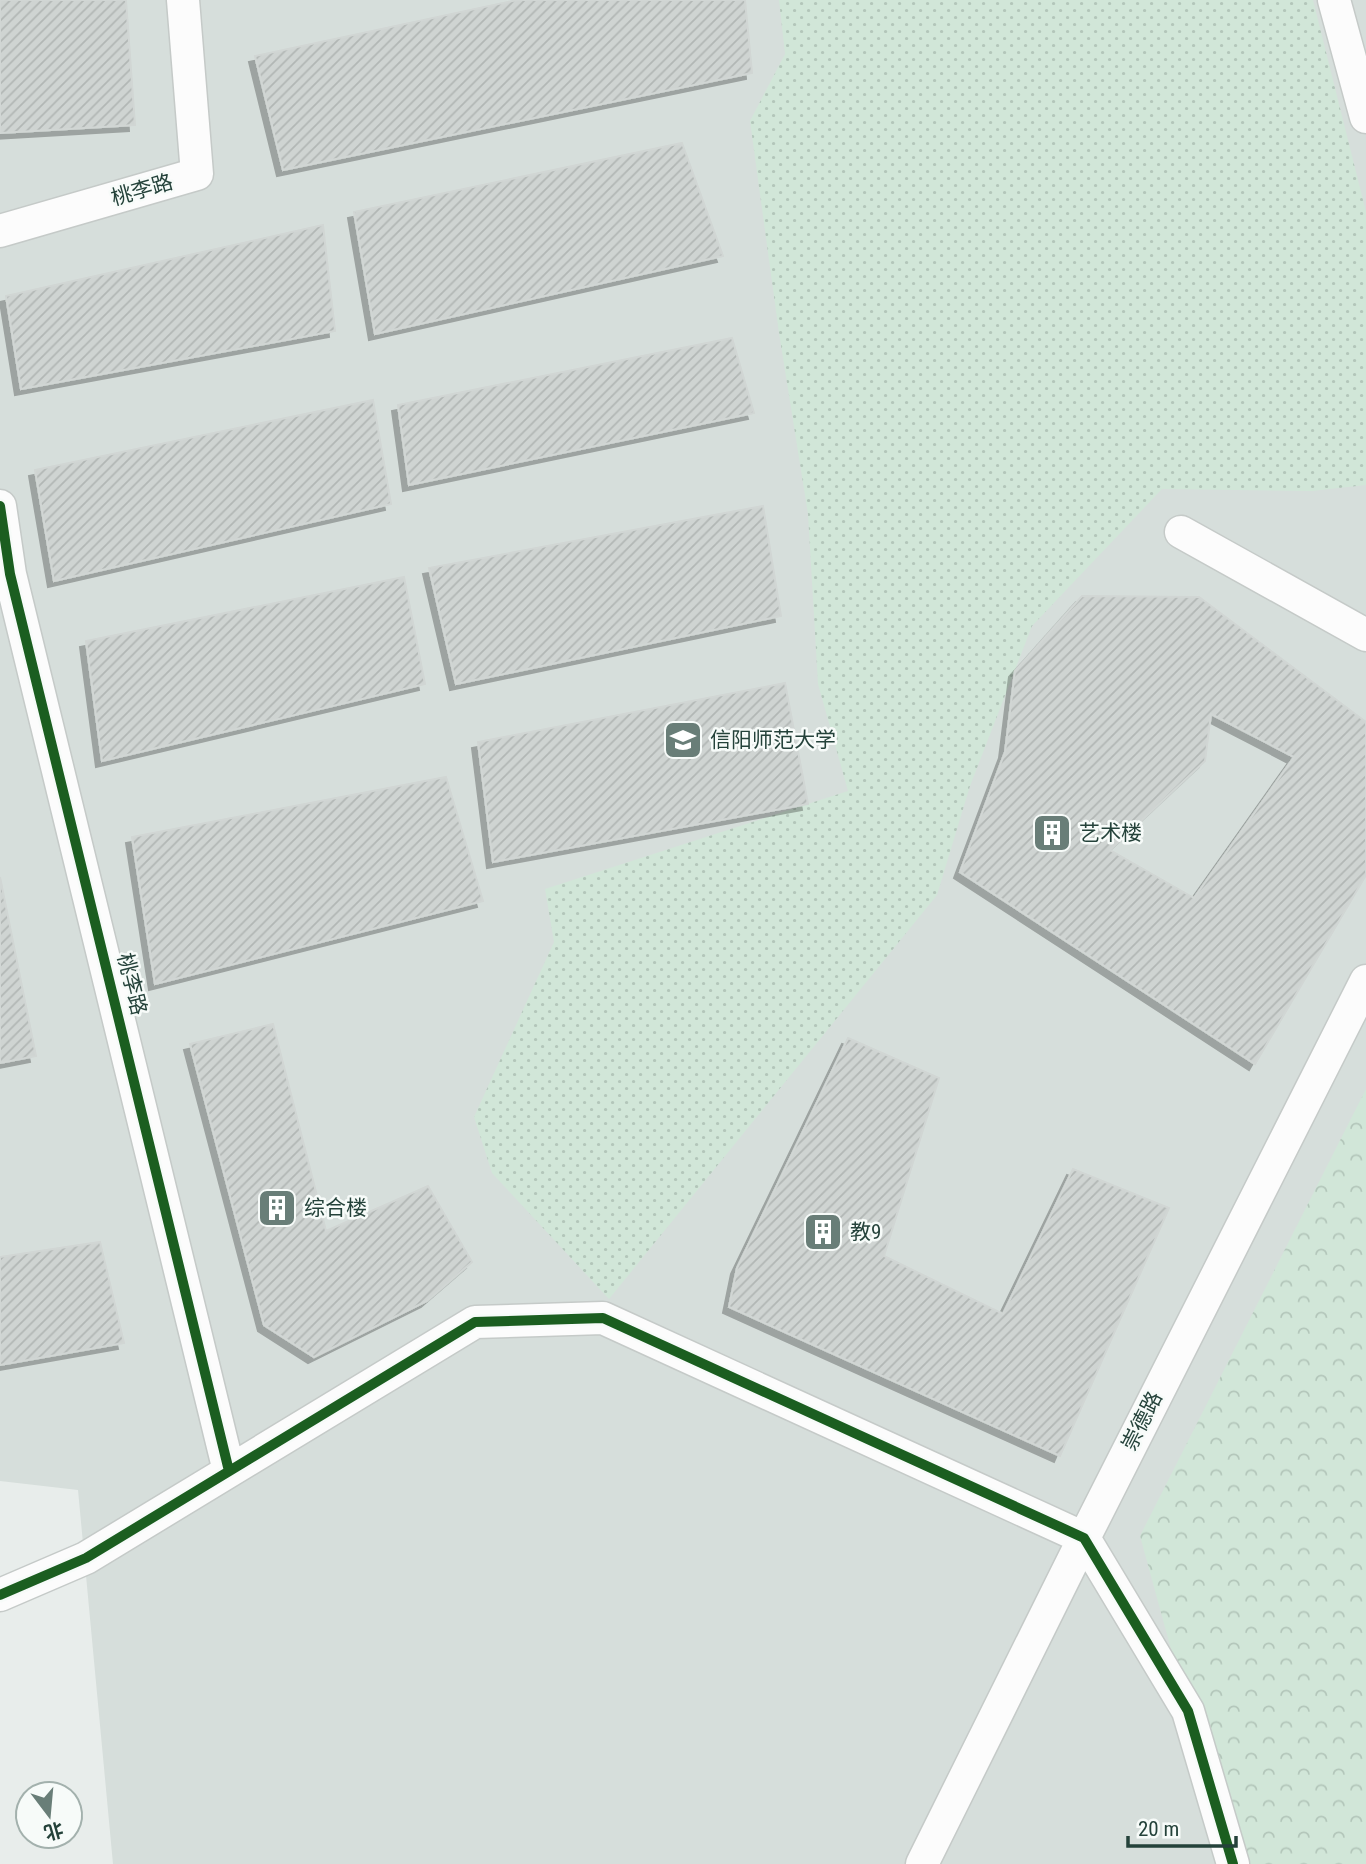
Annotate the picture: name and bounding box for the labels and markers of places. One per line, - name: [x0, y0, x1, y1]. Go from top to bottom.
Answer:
- school or university icon: 信阳师范大学: [662, 719, 704, 761]
- place label: 信阳师范大学: [710, 728, 836, 752]
- building icon: 艺术楼: [1031, 812, 1073, 854]
- place label: 艺术楼: [1079, 821, 1142, 845]
- building icon: 综合楼: [256, 1187, 298, 1229]
- place label: 综合楼: [304, 1196, 367, 1220]
- building icon: 教9: [802, 1211, 844, 1253]
- place label: 教9: [850, 1220, 881, 1244]

